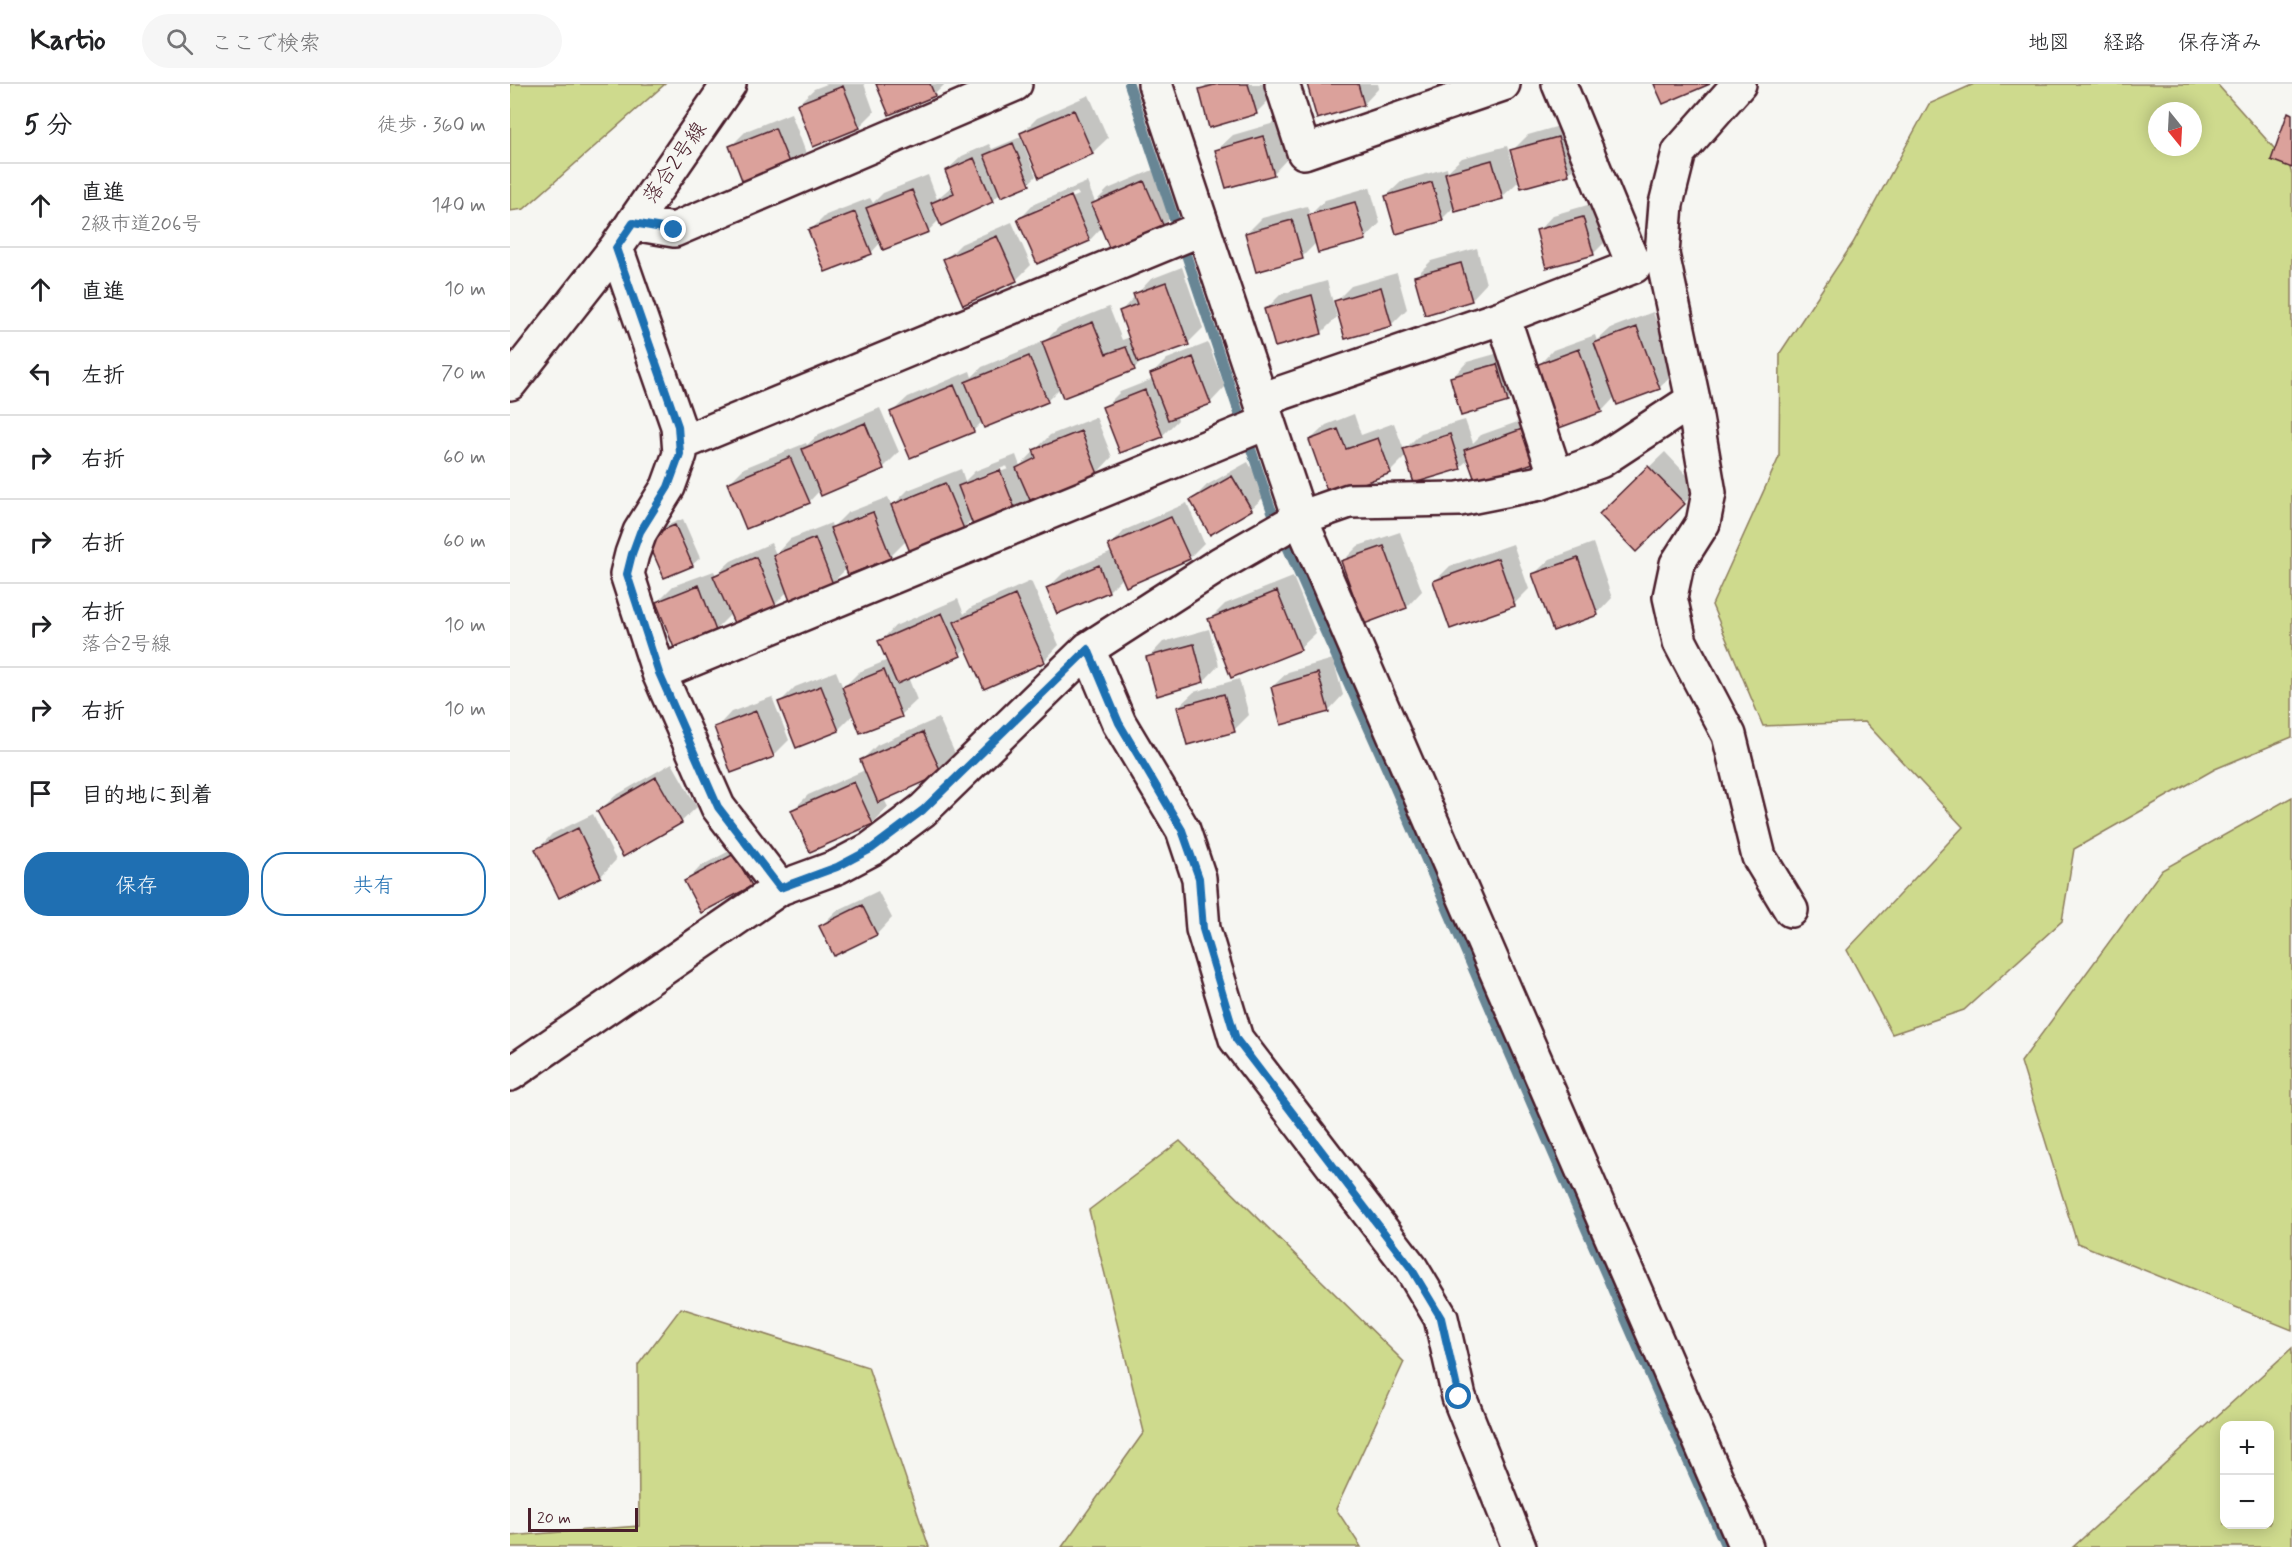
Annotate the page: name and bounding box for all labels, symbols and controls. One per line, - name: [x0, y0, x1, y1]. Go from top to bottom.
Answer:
- search box: [142, 14, 562, 68]
- text: Kartio: [30, 23, 106, 60]
- icon: search: [163, 25, 196, 58]
- text: 地図: [2028, 29, 2070, 57]
- text: 経路: [2103, 29, 2145, 57]
- text: 保存済み: [2178, 29, 2262, 57]
- text: ここで検索: [211, 30, 321, 58]
- north arrow: [2148, 102, 2202, 156]
- text: 5 分: [24, 109, 73, 143]
- text: 徒歩 · 360 m: [377, 112, 486, 139]
- street label: 落合2号線: [636, 116, 714, 210]
- text: 直進: [81, 179, 125, 207]
- icon: ahead: [24, 189, 57, 222]
- text: 140 m: [432, 192, 486, 219]
- text: 2級市道206号: [81, 211, 201, 238]
- route end: [660, 216, 686, 242]
- icon: ahead: [24, 273, 57, 306]
- text: 10 m: [444, 276, 486, 303]
- text: 直進: [81, 278, 125, 306]
- icon: left: [24, 357, 57, 390]
- text: 70 m: [441, 360, 486, 387]
- text: 左折: [81, 362, 125, 390]
- icon: right: [24, 441, 57, 474]
- text: 60 m: [443, 444, 486, 471]
- text: 右折: [81, 446, 125, 474]
- icon: right: [24, 525, 57, 558]
- text: 60 m: [443, 528, 486, 555]
- text: 右折: [81, 530, 125, 558]
- text: 右折: [81, 599, 125, 627]
- icon: right: [24, 609, 57, 642]
- text: 10 m: [444, 612, 486, 639]
- text: 落合2号線: [81, 631, 171, 658]
- icon: right: [24, 693, 57, 726]
- text: 10 m: [444, 696, 486, 723]
- text: 右折: [81, 698, 125, 726]
- icon: arrive: [24, 777, 57, 810]
- text: 目的地に到着: [81, 782, 213, 810]
- button: 保存: [24, 852, 249, 916]
- button: 共有: [261, 852, 486, 916]
- route start: [1445, 1383, 1471, 1409]
- map controls: [2220, 1421, 2274, 1529]
- button: +: [2220, 1421, 2274, 1475]
- button: −: [2220, 1475, 2274, 1529]
- scale bar: [528, 1505, 638, 1532]
- text: 20 m: [537, 1508, 571, 1529]

